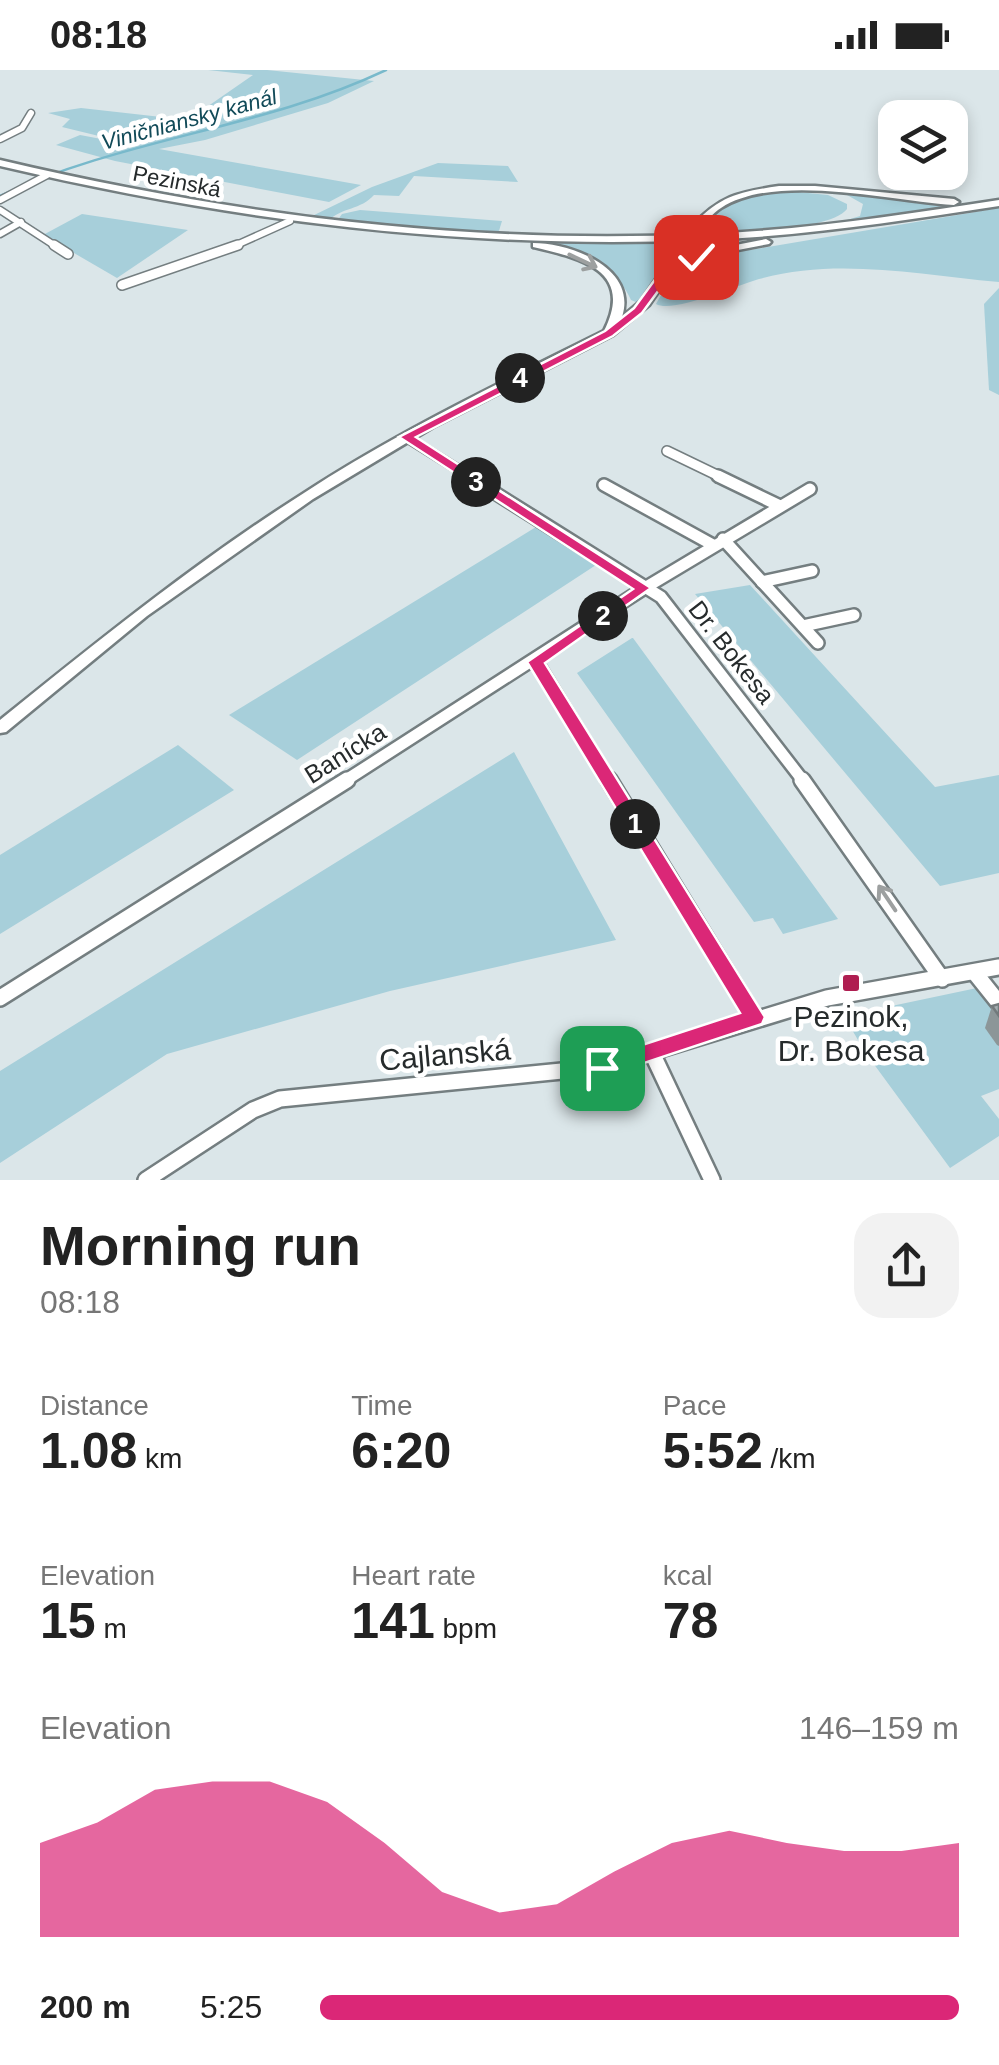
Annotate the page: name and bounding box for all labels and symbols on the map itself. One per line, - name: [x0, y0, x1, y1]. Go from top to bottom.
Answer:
- water label: Viničniansky kanál: [99, 84, 281, 155]
- street label: Pezinská: [131, 161, 224, 202]
- pin: [654, 215, 739, 300]
- one-way arrow: [567, 252, 597, 271]
- pin: 4: [495, 353, 545, 403]
- pin: 3: [451, 457, 501, 507]
- pin: 2: [578, 591, 628, 641]
- street label: Dr. Bokesa: [683, 595, 781, 709]
- street label: Banícka: [299, 717, 391, 789]
- pin: 1: [610, 799, 660, 849]
- one-way arrow: [877, 885, 898, 913]
- marker: Pezinok, Dr. Bokesa: [840, 972, 862, 994]
- place label: Pezinok, Dr. Bokesa: [778, 1000, 925, 1067]
- pin: [560, 1026, 645, 1111]
- street label: Cajlanská: [378, 1032, 512, 1077]

